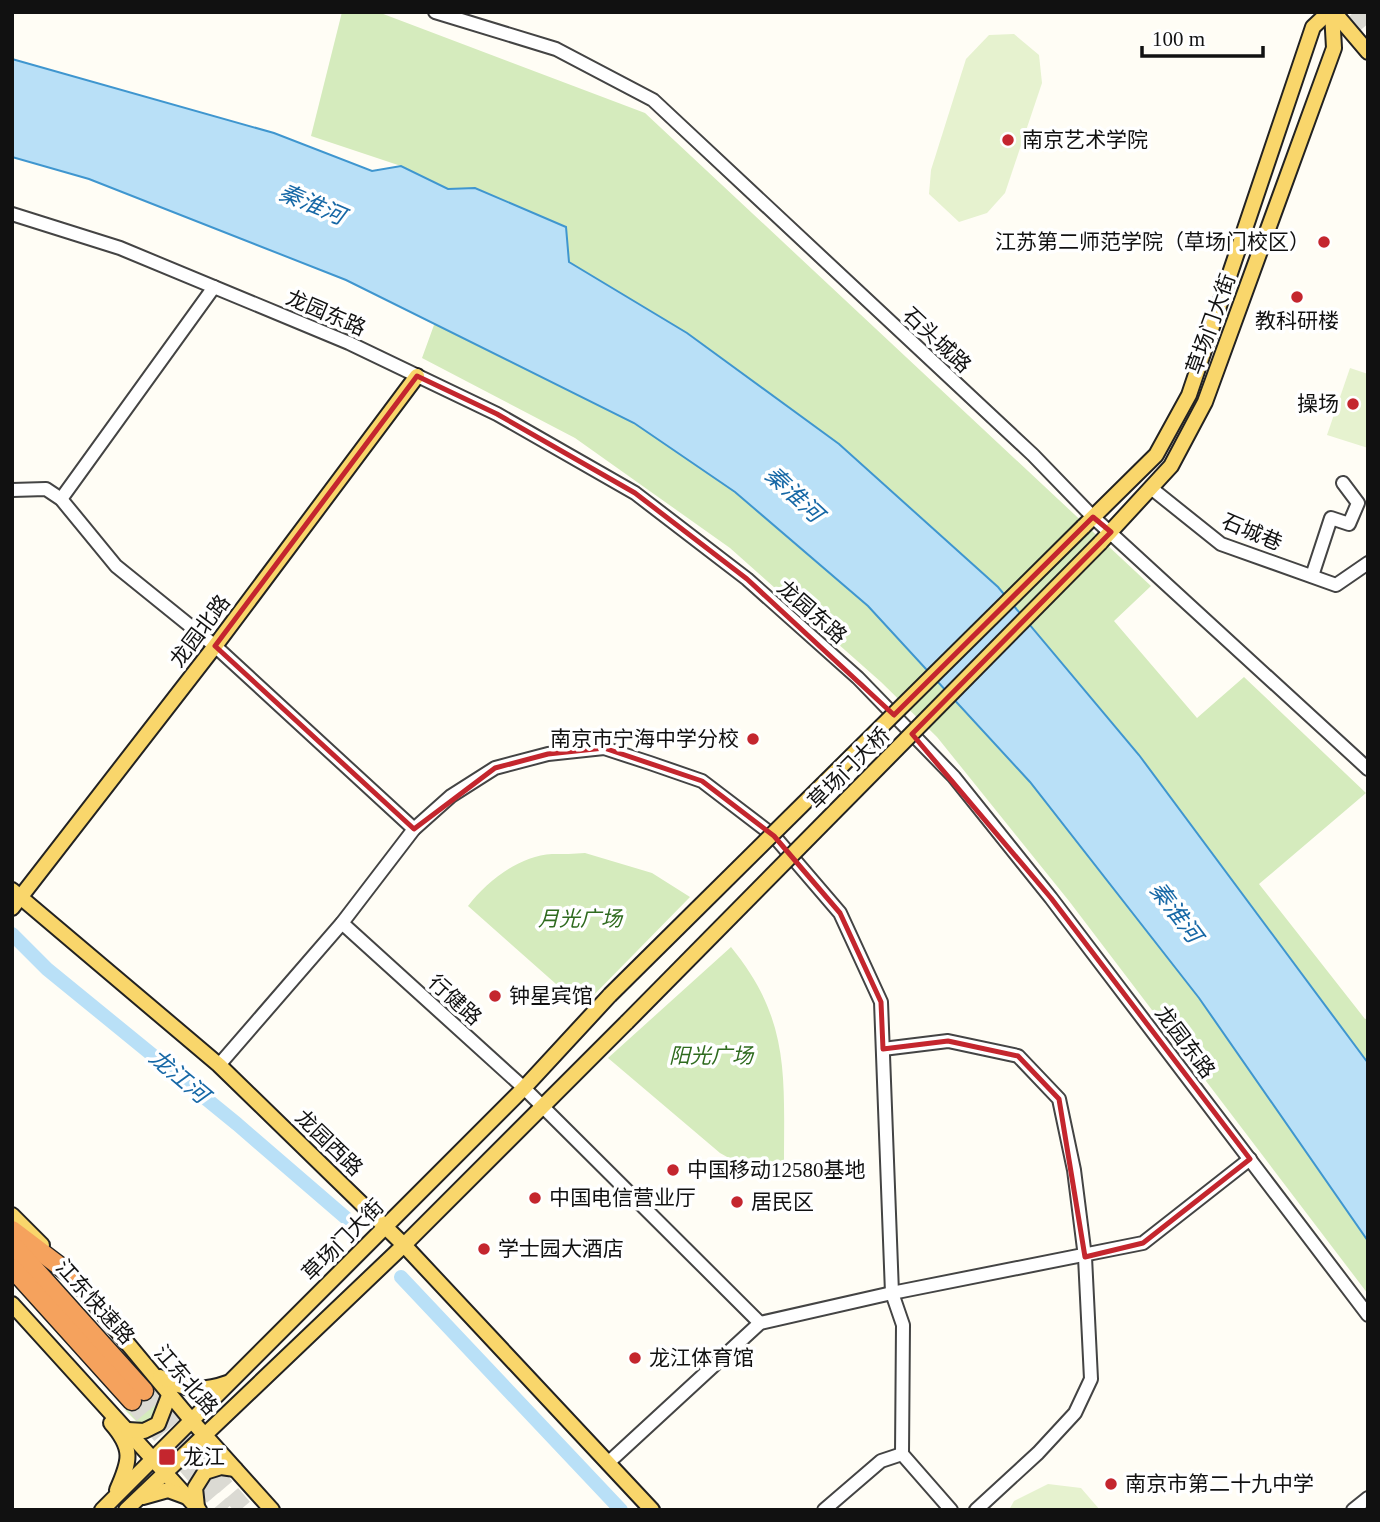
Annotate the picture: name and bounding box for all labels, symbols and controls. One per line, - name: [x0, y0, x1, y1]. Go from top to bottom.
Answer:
- scale bar: [1142, 14, 1263, 58]
- text: 100 m: [1152, 27, 1205, 51]
- place label: 南京艺术学院: [1022, 128, 1148, 152]
- marker: 南京艺术学院: [1000, 132, 1016, 148]
- water label: 秦淮河: [275, 179, 352, 231]
- place label: 江苏第二师范学院（草场门校区）: [995, 230, 1310, 254]
- marker: 江苏第二师范学院（草场门校区）: [1316, 234, 1332, 250]
- street label: 草场门大街: [1182, 271, 1240, 377]
- street label: 龙园东路: [283, 286, 369, 340]
- marker: 教科研楼: [1289, 289, 1305, 305]
- street label: 石头城路: [898, 303, 976, 377]
- place label: 教科研楼: [1255, 309, 1339, 333]
- place label: 操场: [1297, 392, 1339, 416]
- marker: 操场: [1345, 396, 1361, 412]
- water label: 秦淮河: [760, 462, 830, 530]
- street label: 石城巷: [1218, 509, 1286, 555]
- street label: 龙园东路: [772, 575, 852, 649]
- street label: 龙园北路: [165, 590, 235, 672]
- street label: 草场门大桥: [803, 722, 895, 814]
- place label: 南京市宁海中学分校: [550, 727, 739, 751]
- marker: 南京市宁海中学分校: [745, 731, 761, 747]
- water label: 秦淮河: [1145, 877, 1209, 951]
- park label: 月光广场: [538, 907, 624, 931]
- street label: 行健路: [424, 970, 486, 1030]
- place label: 钟星宾馆: [509, 984, 593, 1008]
- marker: 钟星宾馆: [487, 988, 503, 1004]
- street label: 龙园东路: [1150, 1001, 1220, 1083]
- park label: 阳光广场: [669, 1044, 755, 1068]
- water label: 龙江河: [144, 1045, 216, 1111]
- street label: 龙园西路: [290, 1105, 368, 1181]
- place label: 中国移动12580基地: [687, 1158, 866, 1182]
- marker: 中国移动12580基地: [665, 1162, 681, 1178]
- place label: 中国电信营业厅: [549, 1186, 696, 1210]
- marker: 中国电信营业厅: [527, 1190, 543, 1206]
- place label: 居民区: [751, 1190, 814, 1214]
- street label: 草场门大街: [297, 1194, 389, 1286]
- marker: 居民区: [729, 1194, 745, 1210]
- place label: 学士园大酒店: [498, 1237, 624, 1261]
- marker: 学士园大酒店: [476, 1241, 492, 1257]
- street label: 江东快速路: [51, 1255, 139, 1349]
- street label: 江东北路: [149, 1340, 223, 1420]
- place label: 龙江体育馆: [649, 1346, 754, 1370]
- marker: 龙江体育馆: [627, 1350, 643, 1366]
- place label: 龙江: [183, 1445, 225, 1469]
- marker: 龙江: [157, 1447, 177, 1467]
- place label: 南京市第二十九中学: [1125, 1472, 1314, 1496]
- marker: 南京市第二十九中学: [1103, 1476, 1119, 1492]

